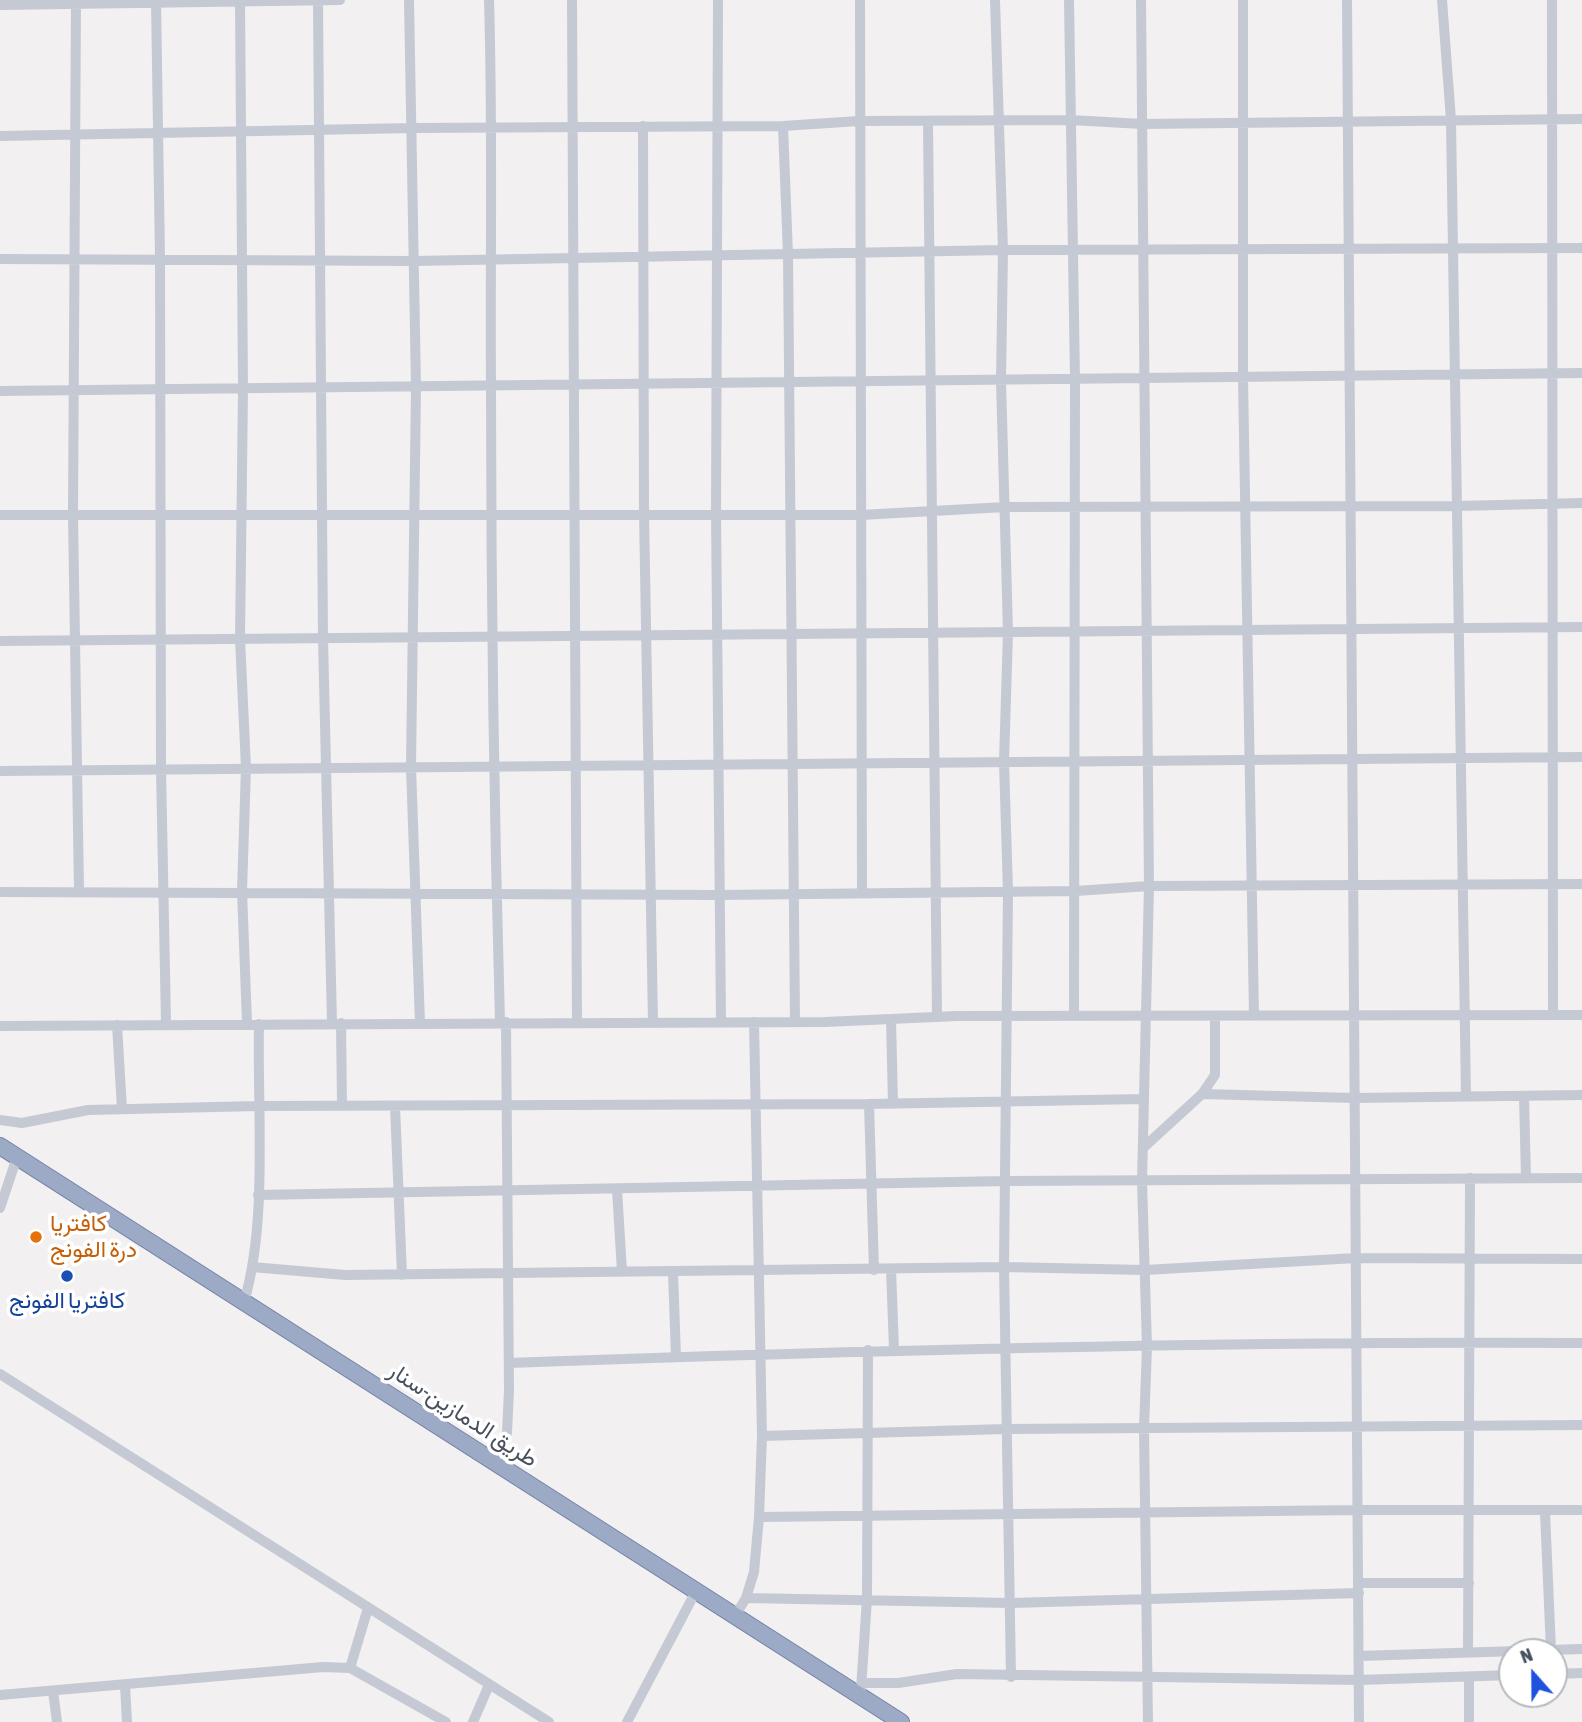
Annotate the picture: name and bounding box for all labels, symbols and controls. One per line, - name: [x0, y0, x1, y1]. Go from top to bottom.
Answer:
- place label: كافتريا درة الفونج: [50, 1210, 137, 1264]
- marker: كافتريا درة الفونج: [28, 1229, 44, 1245]
- marker: كافتريا الفونج: [59, 1268, 75, 1284]
- place label: كافتريا الفونج: [9, 1287, 125, 1315]
- street label: طريق الدمازين-سنار: [383, 1356, 543, 1474]
- north arrow: [1498, 1638, 1568, 1708]
- text: N: [1517, 1643, 1535, 1668]

